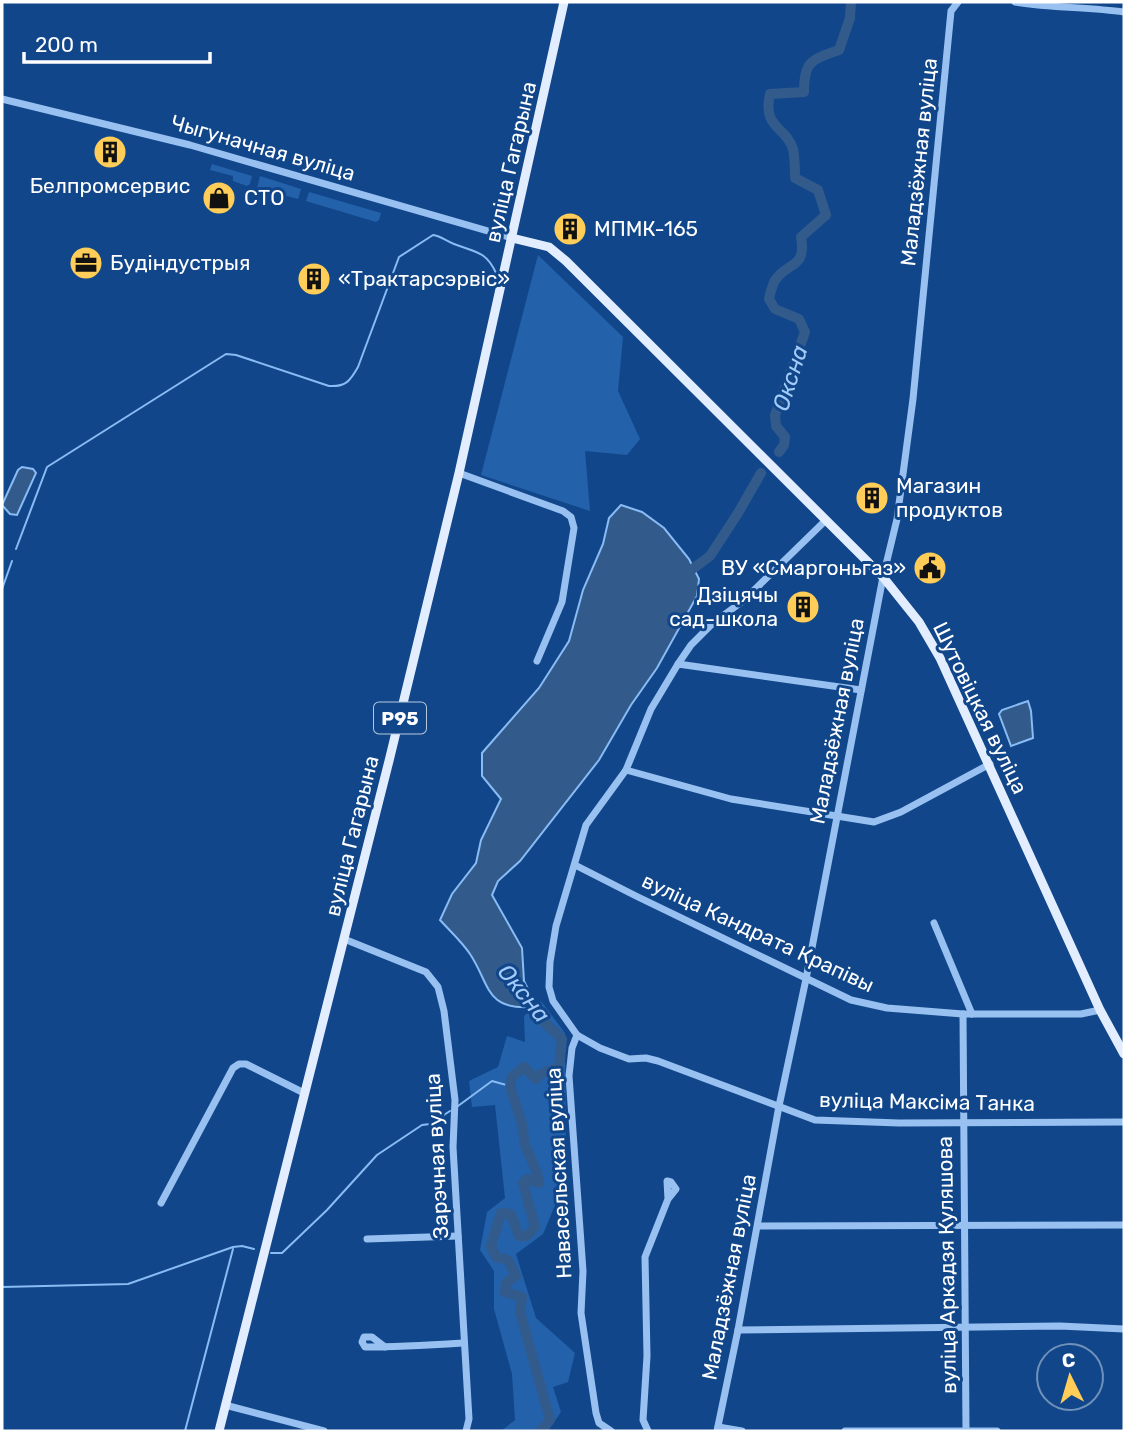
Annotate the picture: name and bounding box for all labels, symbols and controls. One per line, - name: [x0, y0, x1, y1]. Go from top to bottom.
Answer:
- scale bar: [24, 21, 210, 65]
- text: 200 m: [35, 32, 98, 57]
- street label: Маладзёжная вуліца: [895, 57, 942, 267]
- street label: вуліца Гагарына: [480, 79, 541, 245]
- street label: Чыгуначная вуліца: [168, 109, 358, 186]
- building icon: Белпромсервис: [91, 133, 129, 171]
- place label: Белпромсервис: [30, 173, 190, 198]
- shop icon: СТО: [200, 179, 238, 217]
- place label: СТО: [244, 185, 284, 210]
- building icon: МПМК-165: [551, 210, 589, 248]
- place label: МПМК-165: [594, 216, 698, 241]
- office icon: Будіндустрыя: [67, 244, 105, 282]
- place label: Будіндустрыя: [110, 250, 250, 275]
- building icon: «Трактарсэрвіс»: [295, 260, 333, 298]
- place label: «Трактарсэрвіс»: [338, 266, 510, 291]
- water label: Оксна: [766, 342, 814, 414]
- place label: Магазин продуктов: [896, 473, 1003, 522]
- building icon: Магазин продуктов: [853, 479, 891, 517]
- public building icon: ВУ «Смаргоньгаз»: [911, 549, 949, 587]
- place label: ВУ «Смаргоньгаз»: [721, 555, 906, 580]
- place label: Дзіцячы сад-школа: [669, 582, 778, 631]
- building icon: Дзіцячы сад-школа: [784, 588, 822, 626]
- street label: Маладзёжная вуліца: [804, 616, 869, 826]
- street label: Шутовіцкая вуліца: [928, 618, 1033, 798]
- road number: Р95: [374, 702, 426, 734]
- street label: вуліца Гагарына: [319, 753, 384, 919]
- street label: вуліца Кандрата Крапівы: [638, 868, 878, 997]
- water label: Оксна: [492, 958, 556, 1028]
- street label: Навасельская вуліца: [540, 1067, 577, 1279]
- street label: Зарэчная вуліца: [420, 1073, 453, 1239]
- street label: вуліца Максіма Танка: [819, 1087, 1035, 1116]
- street label: вуліца Аркадзя Куляшова: [932, 1136, 961, 1394]
- street label: Маладзёжная вуліца: [696, 1172, 761, 1382]
- north arrow: [1035, 1342, 1105, 1412]
- text: С: [1061, 1349, 1076, 1373]

